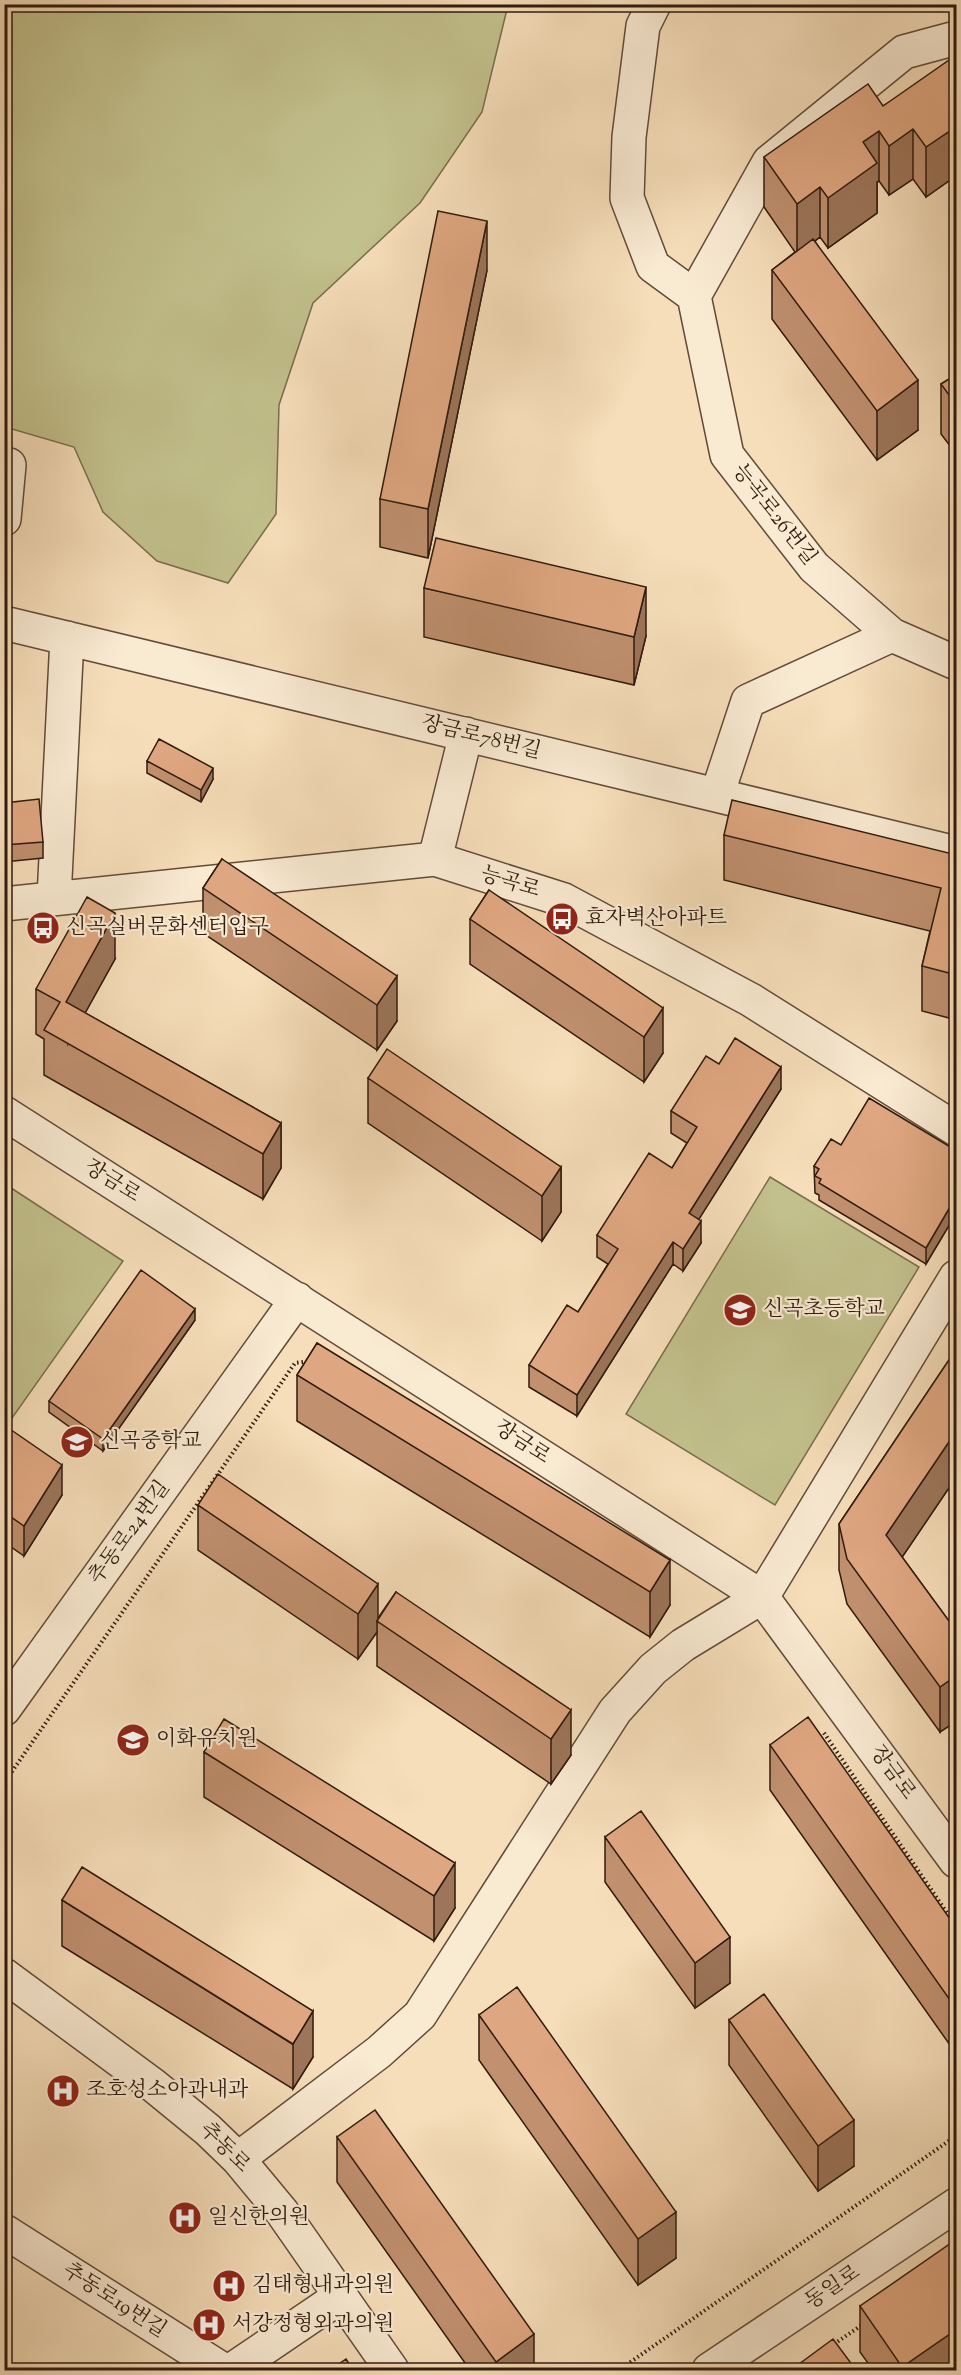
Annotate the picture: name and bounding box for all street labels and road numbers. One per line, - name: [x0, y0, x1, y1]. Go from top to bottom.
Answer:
- street label: 능곡로26번길: [725, 458, 823, 572]
- street label: 장금로78번길: [418, 709, 544, 767]
- street label: 능곡로: [477, 860, 543, 906]
- street label: 장금로: [78, 1153, 146, 1211]
- street label: 장금로: [488, 1414, 556, 1472]
- street label: 추동로24번길: [82, 1475, 178, 1591]
- street label: 장금로: [862, 1740, 922, 1806]
- street label: 추동로: [192, 2116, 256, 2180]
- street label: 추동로19번길: [56, 2256, 172, 2346]
- street label: 동일로: [799, 2259, 867, 2317]

